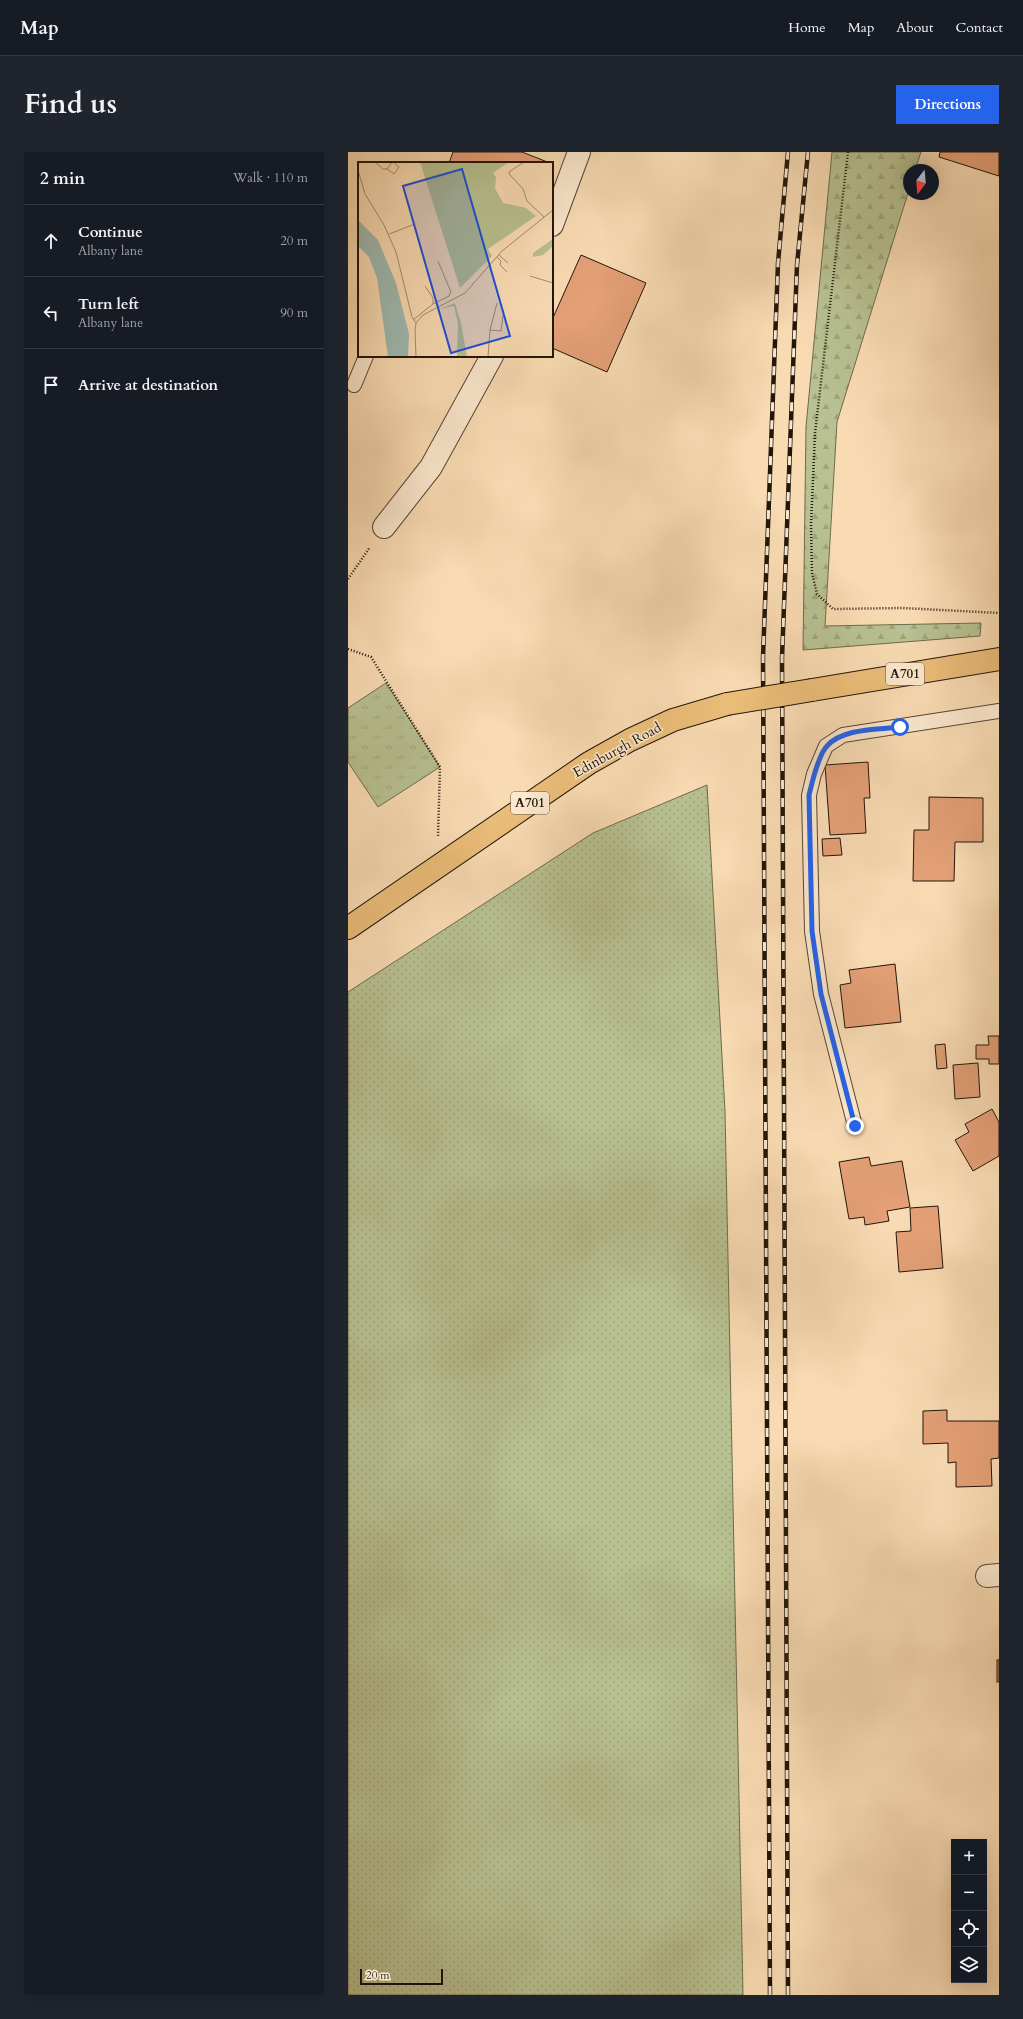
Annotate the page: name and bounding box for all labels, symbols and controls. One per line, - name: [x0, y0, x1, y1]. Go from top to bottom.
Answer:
- text: Map: [20, 15, 59, 41]
- text: Home: [788, 18, 826, 37]
- text: Map: [848, 18, 874, 37]
- text: About: [896, 18, 933, 37]
- text: Contact: [955, 18, 1003, 37]
- text: Find us: [24, 85, 117, 123]
- button: Directions: [896, 85, 999, 124]
- inset map: [358, 162, 553, 357]
- north arrow: [903, 164, 939, 200]
- text: 2 min: [40, 167, 85, 190]
- text: Walk · 110 m: [233, 169, 308, 187]
- text: Continue: [78, 222, 143, 242]
- icon: ahead: [40, 230, 62, 252]
- text: 20 m: [280, 232, 308, 250]
- text: Albany lane: [78, 242, 143, 260]
- text: Turn left: [78, 294, 139, 314]
- icon: left: [40, 302, 62, 324]
- text: 90 m: [280, 304, 308, 322]
- text: Albany lane: [78, 314, 143, 332]
- icon: arrive: [40, 374, 62, 396]
- text: Arrive at destination: [78, 375, 218, 395]
- road number: A701: [886, 663, 924, 685]
- street label: Edinburgh Road: [569, 718, 665, 782]
- route start: [891, 718, 909, 736]
- road number: A701: [511, 792, 549, 814]
- route end: [846, 1117, 864, 1135]
- map controls: [951, 1839, 987, 1983]
- button: +: [951, 1839, 987, 1875]
- button: −: [951, 1875, 987, 1911]
- button: locate: [951, 1911, 987, 1947]
- button: layers: [951, 1947, 987, 1983]
- scale bar: [360, 1967, 443, 1986]
- text: 20 m: [366, 1968, 390, 1983]

